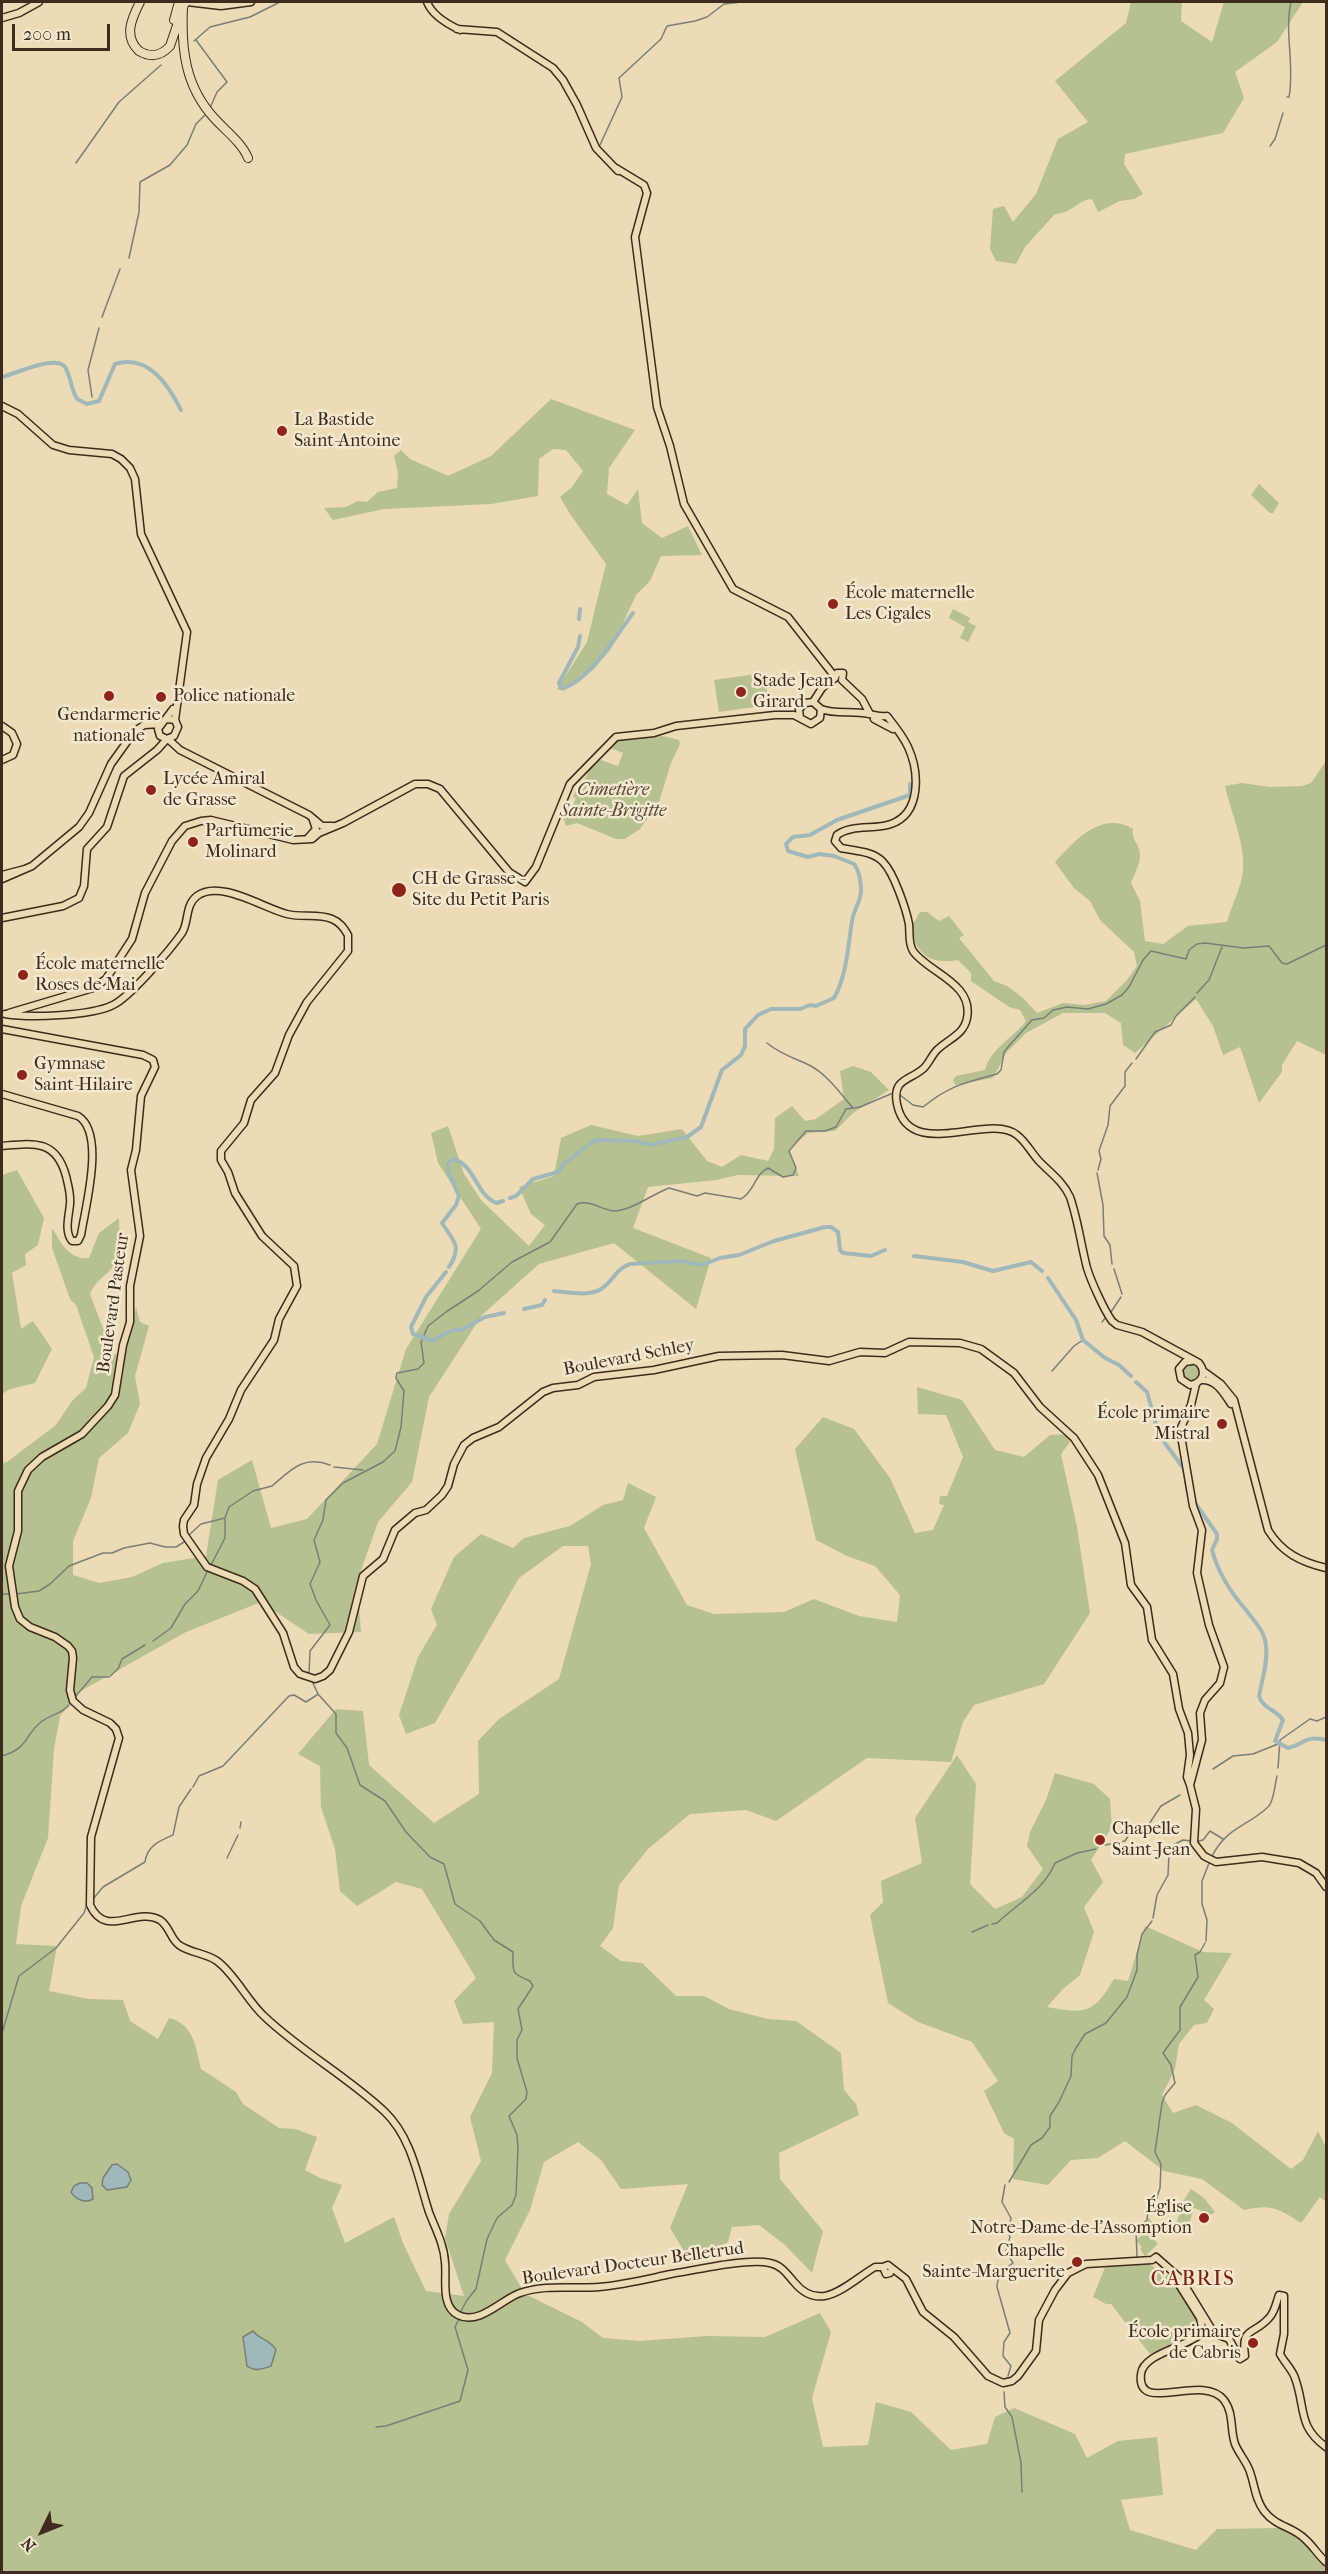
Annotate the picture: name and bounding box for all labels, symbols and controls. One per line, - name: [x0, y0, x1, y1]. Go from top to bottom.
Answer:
- scale bar: [15, 12, 112, 50]
- text: 200 m: [23, 24, 71, 45]
- place label: La Bastide Saint-Antoine: [294, 410, 400, 452]
- marker: La Bastide Saint-Antoine: [275, 424, 289, 438]
- place label: École maternelle Les Cigales: [845, 583, 975, 626]
- marker: École maternelle Les Cigales: [826, 597, 840, 611]
- place label: Stade Jean Girard: [753, 671, 834, 714]
- marker: Stade Jean Girard: [734, 685, 748, 699]
- place label: Police nationale: [173, 686, 295, 708]
- marker: Gendarmerie nationale: [102, 689, 116, 703]
- marker: Police nationale: [154, 690, 168, 704]
- place label: Gendarmerie nationale: [57, 705, 161, 748]
- place label: Lycée Amiral de Grasse: [163, 769, 265, 812]
- park label: Cimetière Sainte-Brigitte: [560, 780, 666, 822]
- marker: Lycée Amiral de Grasse: [144, 783, 158, 797]
- place label: Parfumerie Molinard: [205, 821, 293, 864]
- marker: Parfumerie Molinard: [186, 835, 200, 849]
- place label: CH de Grasse - Site du Petit Paris: [412, 869, 549, 912]
- marker: CH de Grasse - Site du Petit Paris: [390, 881, 408, 899]
- place label: École maternelle Roses de Mai: [35, 954, 165, 996]
- marker: École maternelle Roses de Mai: [16, 968, 30, 982]
- place label: Gymnase Saint-Hilaire: [34, 1054, 133, 1096]
- marker: Gymnase Saint-Hilaire: [15, 1068, 29, 1082]
- street label: Boulevard Pasteur: [93, 1231, 135, 1375]
- street label: Boulevard Schley: [562, 1335, 696, 1381]
- place label: École primaire Mistral: [1097, 1403, 1210, 1446]
- marker: École primaire Mistral: [1215, 1417, 1229, 1431]
- place label: Chapelle Saint-Jean: [1112, 1819, 1190, 1862]
- marker: Chapelle Saint-Jean: [1093, 1833, 1107, 1847]
- place label: Église Notre-Dame-de-l'Assomption: [970, 2197, 1192, 2240]
- marker: Église Notre-Dame-de-l'Assomption: [1197, 2211, 1211, 2225]
- street label: Boulevard Docteur Belletrud: [521, 2238, 745, 2290]
- place label: Chapelle Sainte-Marguerite: [922, 2241, 1065, 2284]
- marker: Chapelle Sainte-Marguerite: [1070, 2255, 1084, 2269]
- district label: CABRIS: [1151, 2267, 1235, 2293]
- place label: École primaire de Cabris: [1128, 2322, 1241, 2364]
- marker: École primaire de Cabris: [1246, 2336, 1260, 2350]
- north arrow: [12, 2502, 72, 2562]
- text: N: [17, 2534, 40, 2556]

